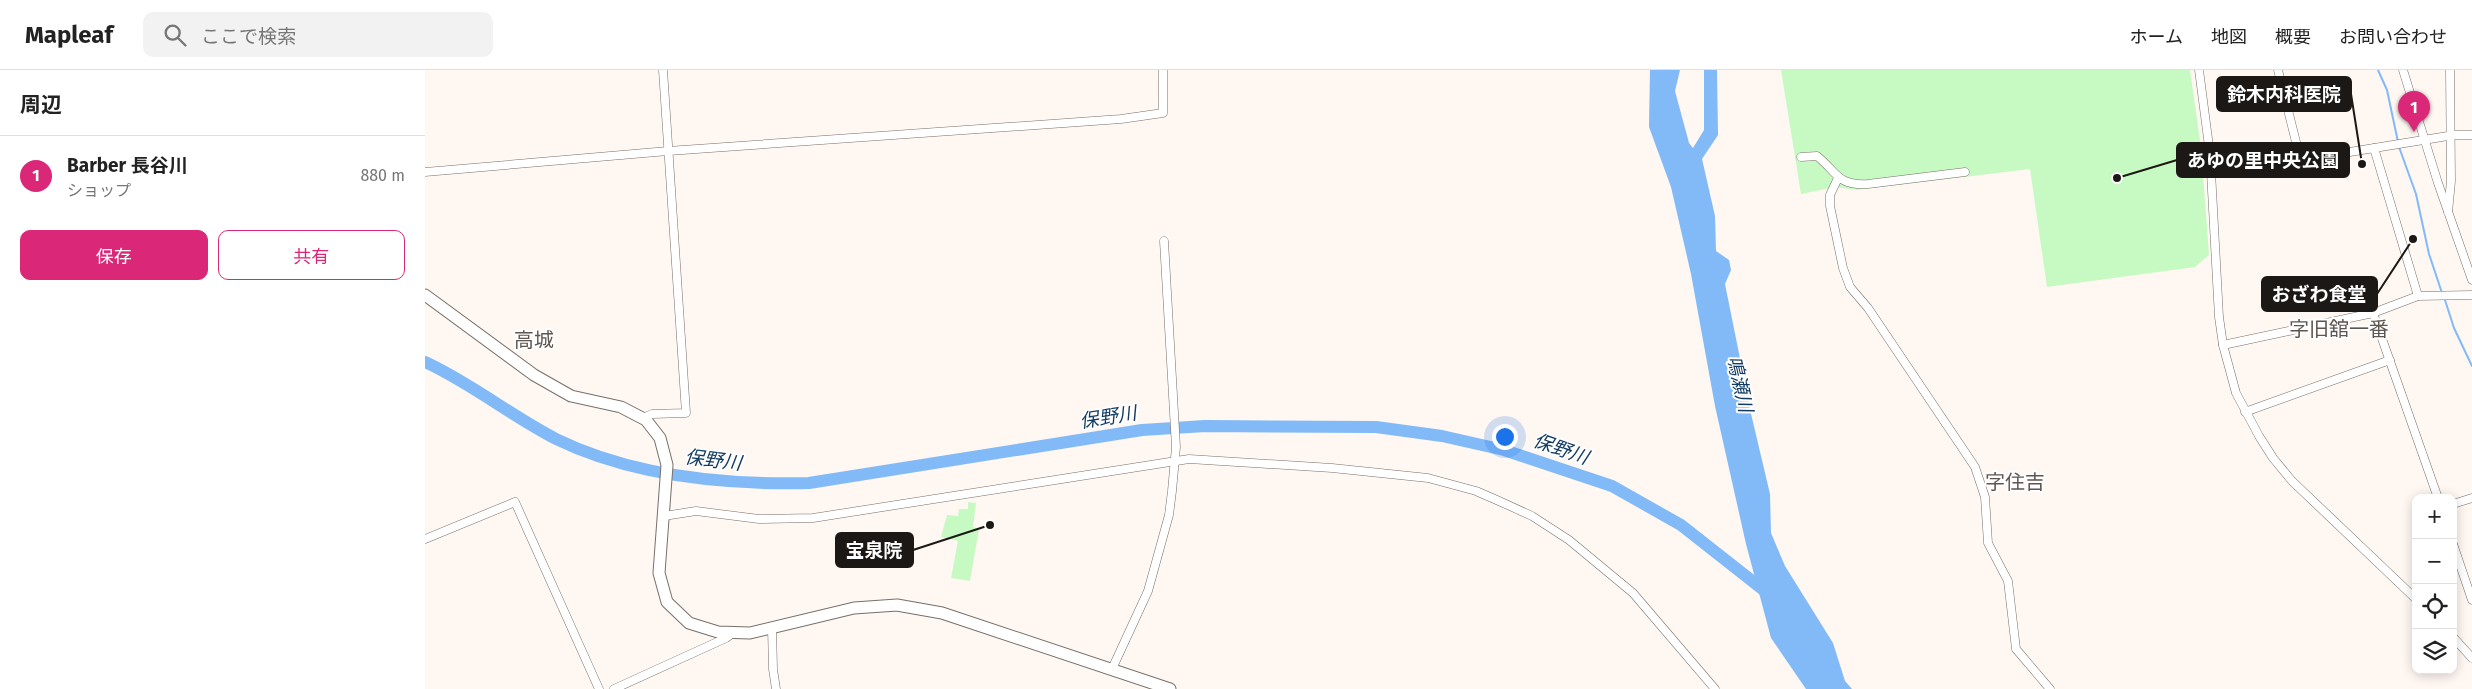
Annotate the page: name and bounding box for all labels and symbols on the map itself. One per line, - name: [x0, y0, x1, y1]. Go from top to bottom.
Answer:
- callout: 鈴木内科医院: [2217, 77, 2351, 111]
- text: 鈴木内科医院: [2227, 83, 2341, 106]
- pin: 1: [2398, 91, 2430, 132]
- callout: あゆの里中央公園: [2177, 143, 2349, 177]
- text: あゆの里中央公園: [2187, 149, 2339, 172]
- callout: おざわ食堂: [2262, 277, 2377, 311]
- text: おざわ食堂: [2271, 283, 2367, 306]
- district label: 字旧舘一番: [2289, 317, 2389, 341]
- district label: 高城: [514, 328, 554, 352]
- water label: 鳴瀬川: [1722, 354, 1758, 416]
- water label: 保野川: [1078, 401, 1140, 433]
- your location: [1492, 424, 1518, 450]
- water label: 保野川: [1530, 429, 1594, 470]
- water label: 保野川: [683, 445, 745, 475]
- district label: 字住吉: [1985, 470, 2045, 494]
- callout: 宝泉院: [836, 533, 913, 567]
- text: 宝泉院: [845, 539, 903, 562]

